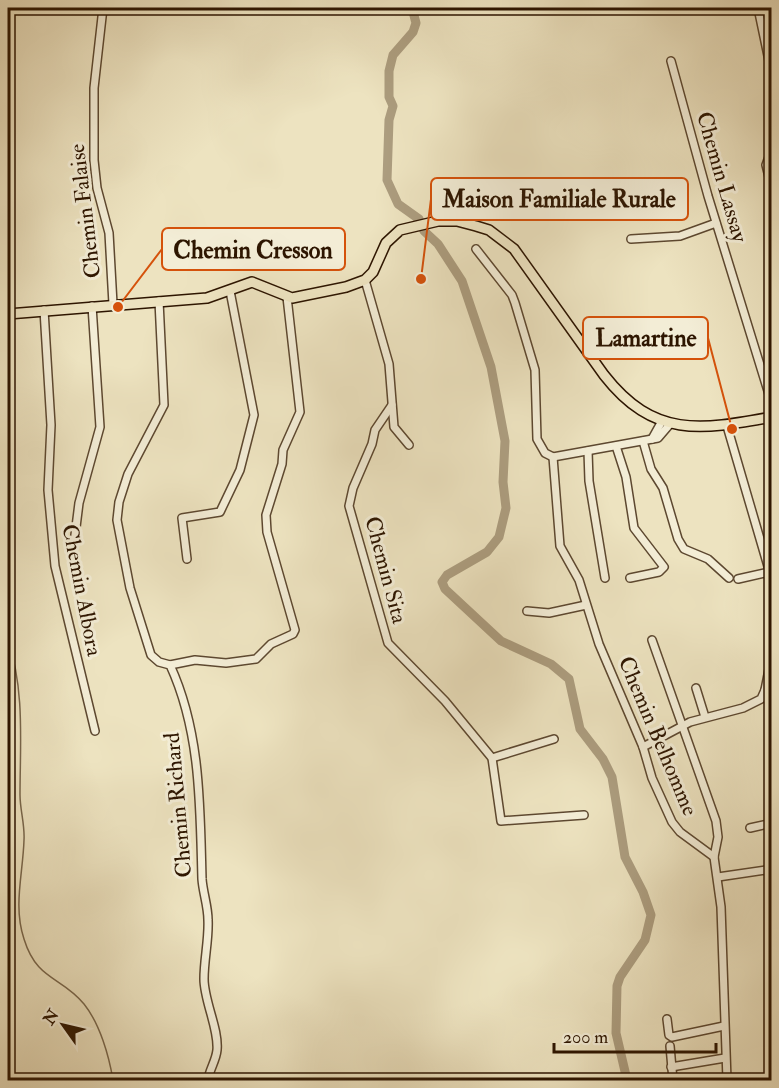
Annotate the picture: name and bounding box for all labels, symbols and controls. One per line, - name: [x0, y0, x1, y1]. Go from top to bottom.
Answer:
- street label: Chemin Lassay: [690, 109, 754, 246]
- street label: Chemin Falaise: [63, 142, 107, 280]
- callout: Maison Familiale Rurale: [431, 178, 688, 220]
- text: Maison Familiale Rurale: [441, 184, 676, 215]
- callout: Chemin Cresson: [162, 228, 345, 270]
- text: Chemin Cresson: [173, 235, 333, 266]
- callout: Lamartine: [583, 317, 708, 359]
- text: Lamartine: [595, 323, 697, 354]
- street label: Chemin Sita: [358, 513, 414, 628]
- street label: Chemin Albora: [55, 522, 109, 659]
- street label: Chemin Belhomme: [612, 652, 704, 820]
- street label: Chemin Richard: [158, 731, 198, 879]
- north arrow: [33, 995, 93, 1055]
- text: N: [39, 1005, 64, 1030]
- scale bar: [554, 1016, 716, 1054]
- text: 200 m: [563, 1026, 608, 1049]

